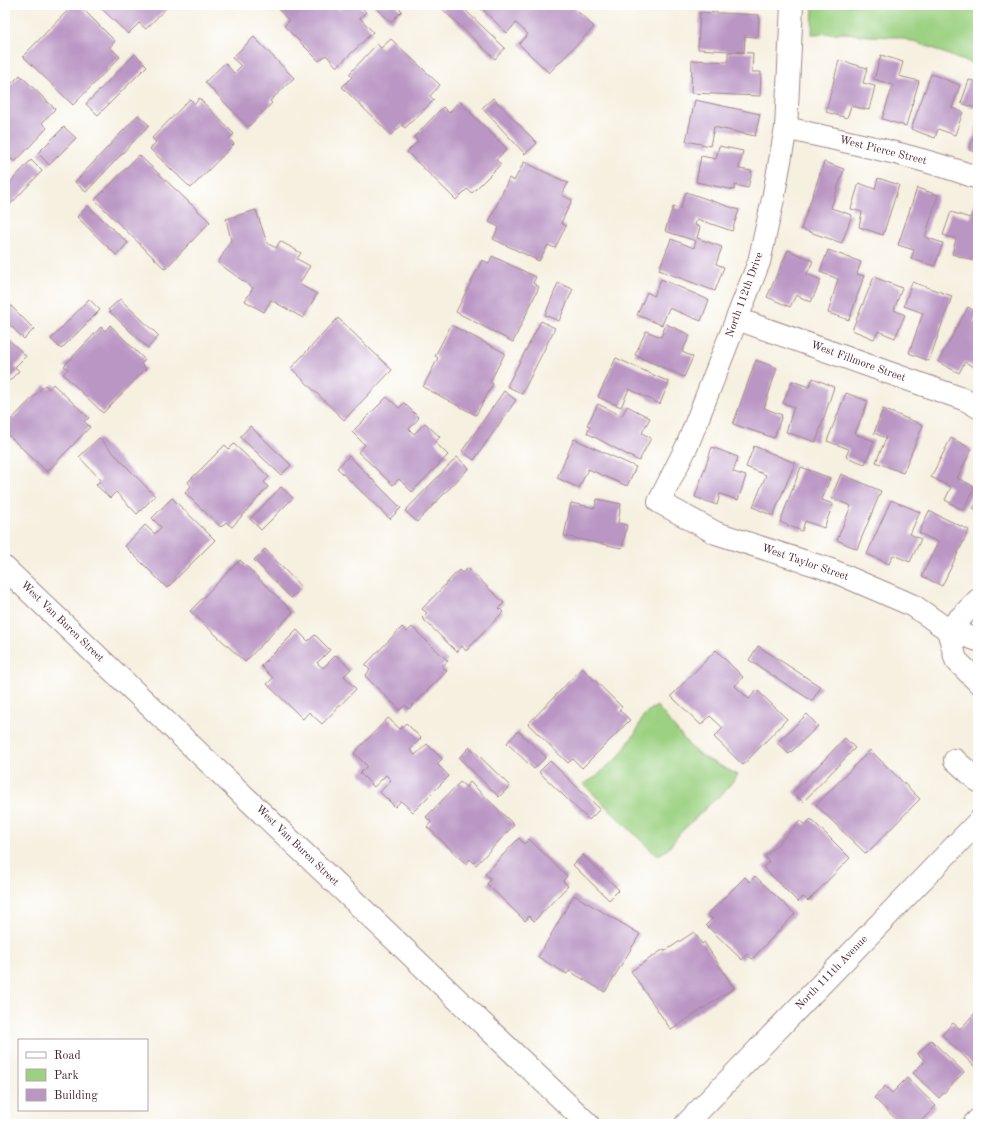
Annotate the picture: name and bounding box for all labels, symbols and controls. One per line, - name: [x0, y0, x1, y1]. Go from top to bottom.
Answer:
- street label: West Pierce Street: [838, 135, 928, 167]
- street label: North 112th Drive: [724, 251, 766, 339]
- street label: West Fillmore Street: [809, 340, 907, 384]
- street label: West Taylor Street: [760, 543, 850, 583]
- street label: West Van Buren Street: [18, 580, 106, 665]
- street label: West Van Buren Street: [253, 804, 341, 889]
- street label: North 111th Avenue: [794, 934, 870, 1012]
- legend: [18, 1039, 148, 1111]
- text: Road: [54, 1050, 81, 1062]
- text: Park: [54, 1070, 79, 1082]
- text: Building: [54, 1090, 98, 1102]

